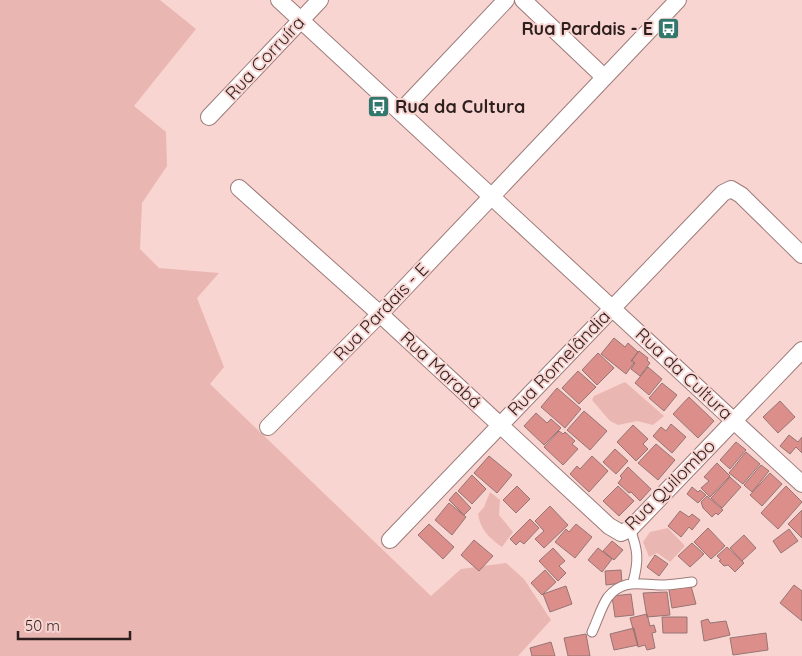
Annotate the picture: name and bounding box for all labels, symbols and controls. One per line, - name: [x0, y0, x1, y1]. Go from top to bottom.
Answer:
- street label: Rua Corruíra: [220, 11, 309, 104]
- place label: Rua Pardais - E: [521, 17, 653, 40]
- bus stop icon: Rua Pardais - E: [657, 17, 681, 41]
- bus stop icon: Rua da Cultura: [367, 95, 391, 119]
- place label: Rua da Cultura: [395, 95, 525, 118]
- street label: Rua Pardais - E: [328, 258, 433, 365]
- street label: Rua Romelândia: [502, 305, 615, 420]
- street label: Rua da Cultura: [631, 323, 738, 425]
- street label: Rua Marabá: [396, 326, 487, 413]
- street label: Rua Quilombo: [619, 434, 720, 535]
- scale bar: [18, 608, 130, 640]
- text: 50 m: [25, 616, 60, 635]

